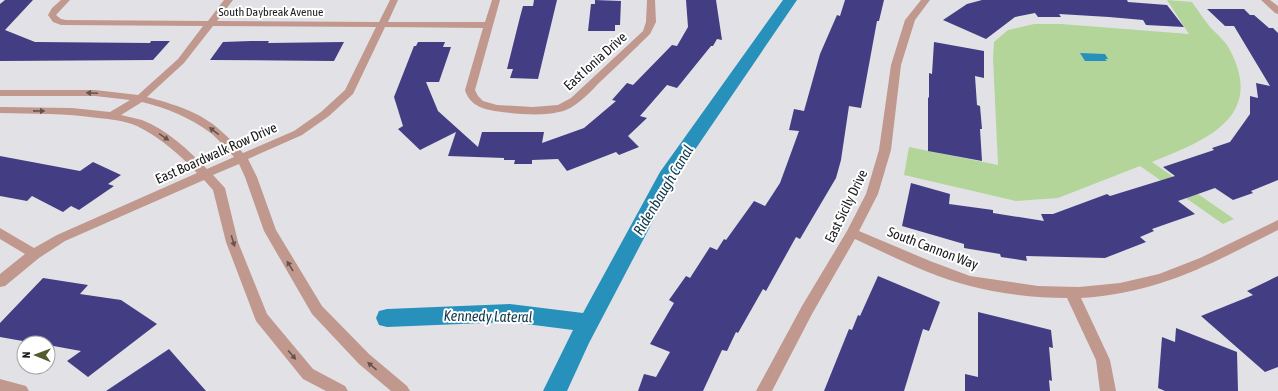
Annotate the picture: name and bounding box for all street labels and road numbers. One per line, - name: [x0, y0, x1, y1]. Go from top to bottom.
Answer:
- street label: South Daybreak Avenue: [218, 5, 324, 19]
- street label: East Ionia Drive: [560, 29, 630, 93]
- street label: East Boardwalk Row Drive: [153, 119, 279, 187]
- street label: East Sicily Drive: [821, 167, 871, 245]
- street label: South Cannon Way: [885, 223, 981, 273]

